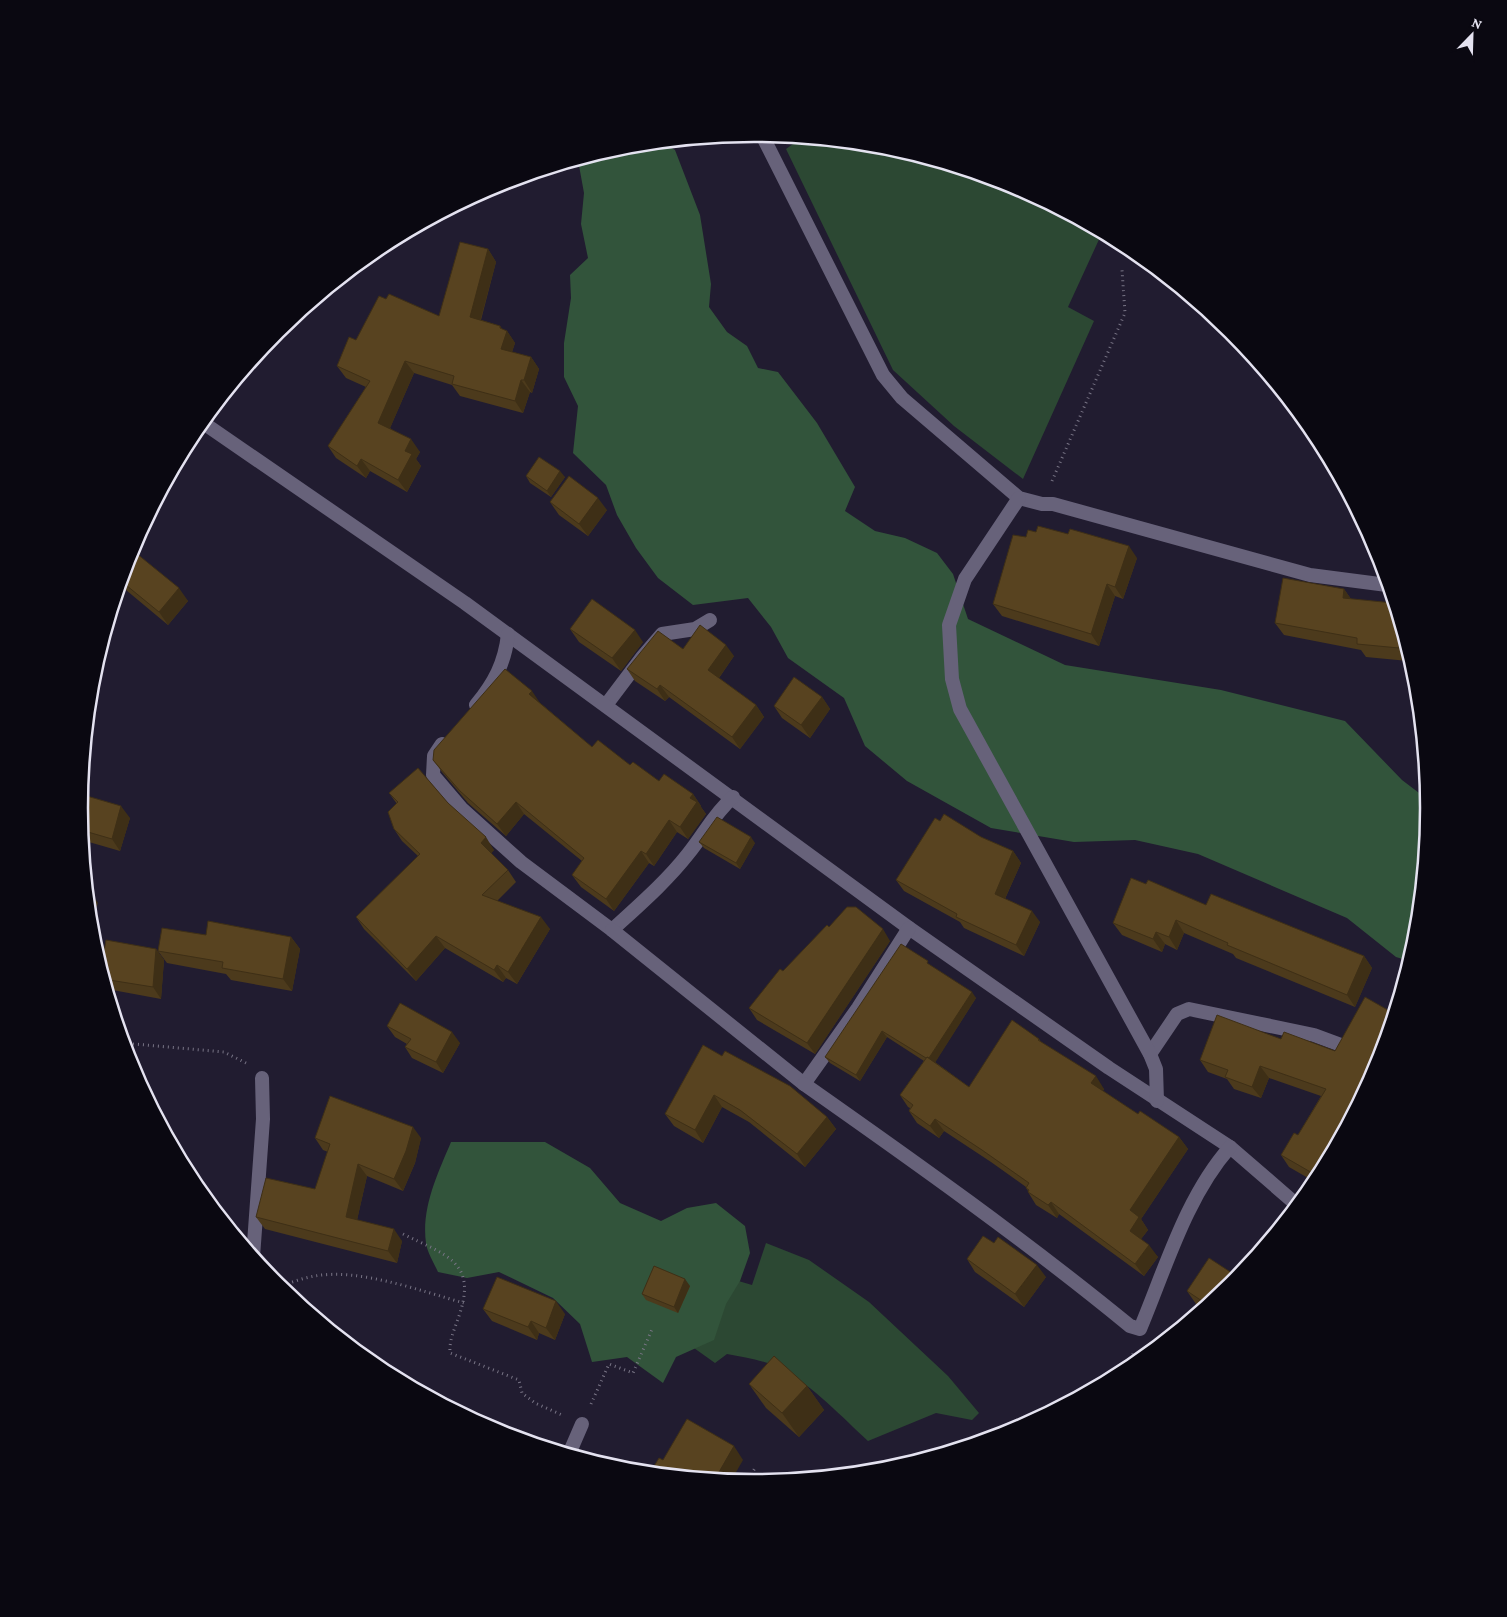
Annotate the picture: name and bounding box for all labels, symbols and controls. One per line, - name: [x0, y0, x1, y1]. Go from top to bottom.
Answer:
- north arrow: [1447, 10, 1497, 60]
- text: N: [1470, 14, 1485, 32]

